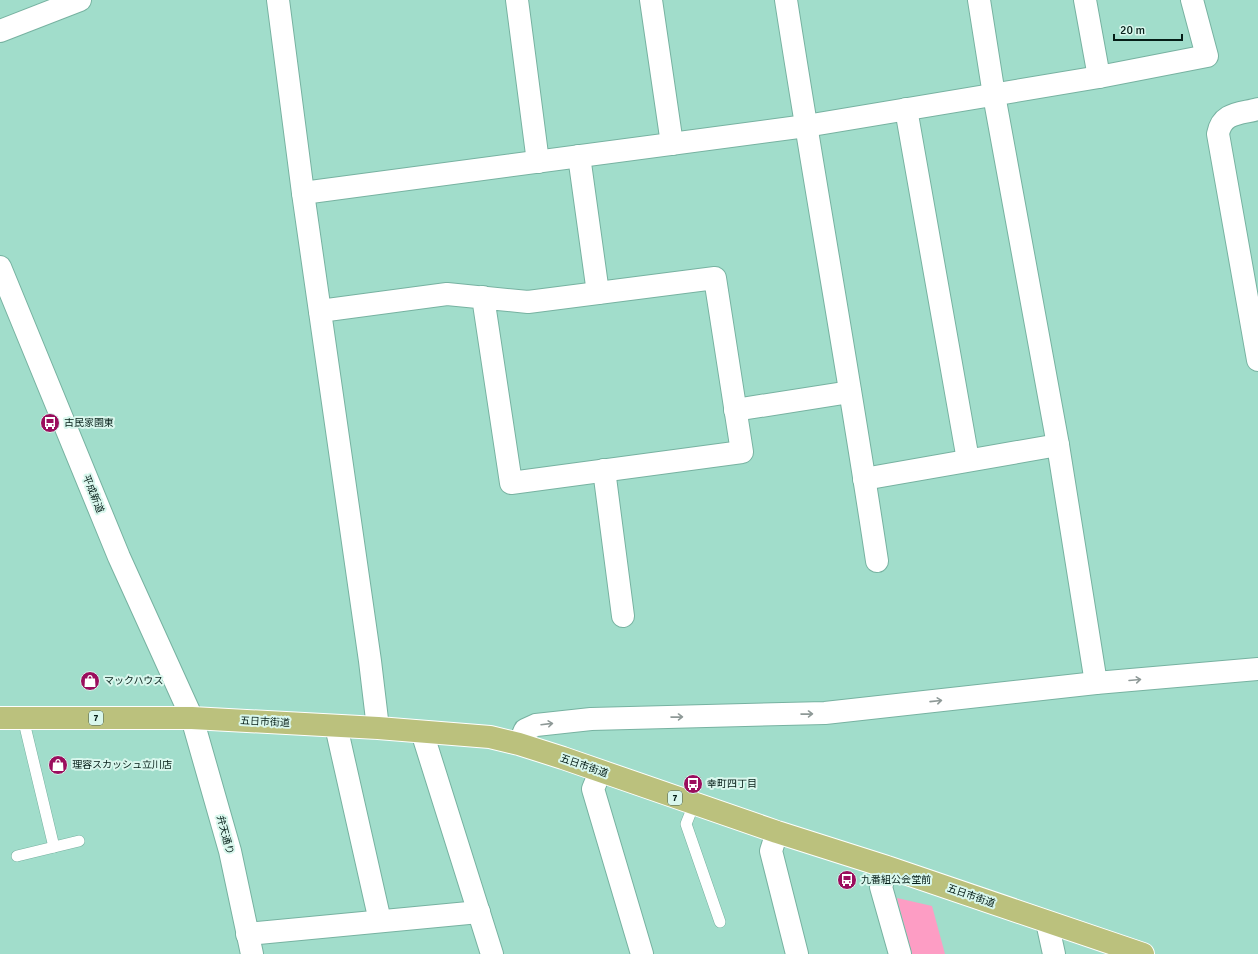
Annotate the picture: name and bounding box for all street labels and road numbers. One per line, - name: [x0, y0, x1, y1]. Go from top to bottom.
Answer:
- street label: 平成新道: [80, 473, 106, 515]
- road number: 7: [89, 711, 103, 725]
- street label: 五日市街道: [240, 715, 290, 729]
- street label: 五日市街道: [558, 752, 610, 780]
- road number: 7: [668, 791, 682, 805]
- street label: 弁天通り: [214, 814, 236, 856]
- street label: 五日市街道: [945, 882, 997, 910]

